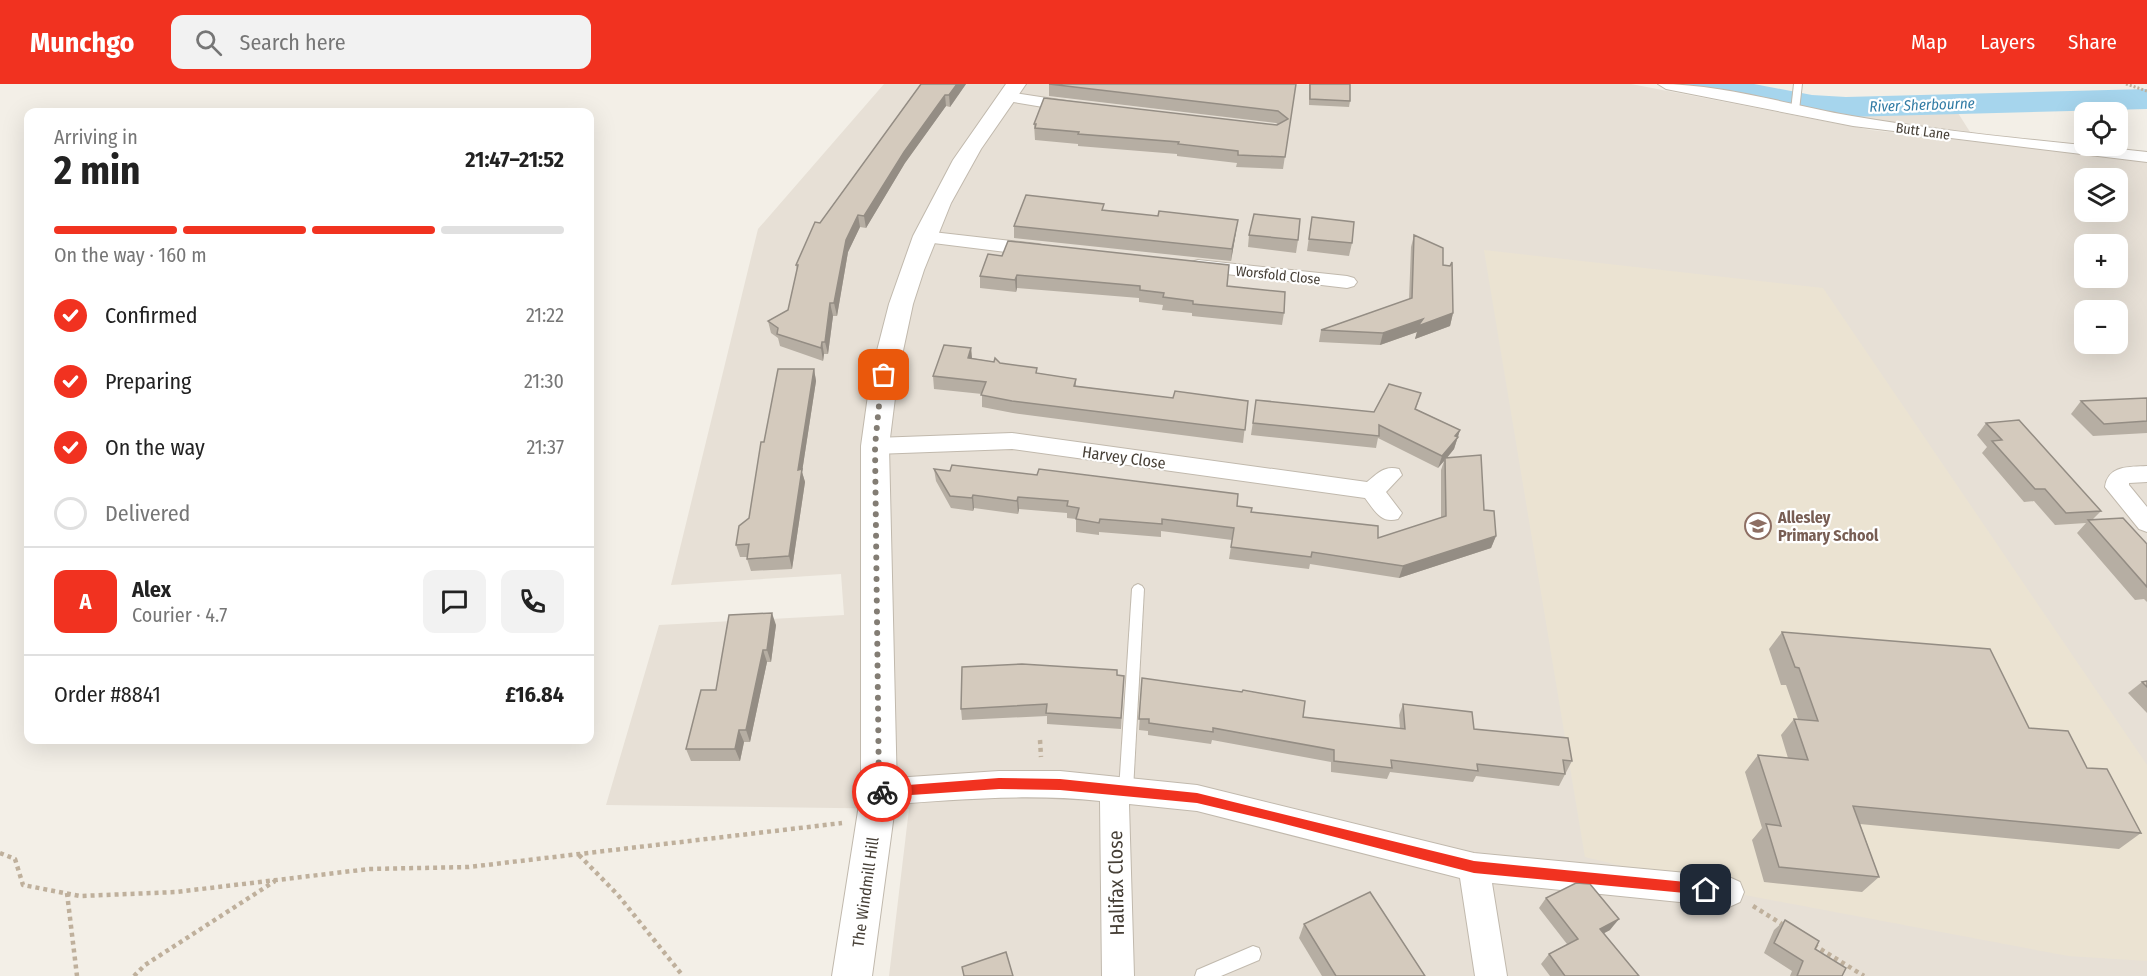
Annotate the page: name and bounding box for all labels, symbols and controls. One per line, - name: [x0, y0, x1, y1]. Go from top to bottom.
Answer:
- search box: [171, 15, 591, 69]
- text: Munchgo: [30, 26, 135, 59]
- icon: search: [192, 26, 225, 59]
- text: Search here: [240, 29, 346, 56]
- text: Map: [1911, 29, 1947, 55]
- text: Layers: [1980, 29, 2035, 55]
- text: Share: [2068, 29, 2117, 55]
- water label: River Sherbourne: [1869, 94, 1975, 116]
- map controls: [2074, 102, 2128, 354]
- button: locate: [2074, 102, 2128, 156]
- street label: Butt Lane: [1895, 119, 1951, 144]
- text: Arriving in: [54, 125, 138, 149]
- text: 21:47–21:52: [465, 146, 564, 173]
- text: 2 min: [54, 148, 140, 194]
- button: layers: [2074, 168, 2128, 222]
- button: +: [2074, 234, 2128, 288]
- text: On the way · 160 m: [54, 243, 207, 267]
- street label: Worsfold Close: [1235, 263, 1321, 288]
- icon: check: [54, 299, 87, 332]
- button: −: [2074, 300, 2128, 354]
- text: Confirmed: [105, 302, 198, 329]
- text: 21:22: [526, 303, 564, 327]
- pin: [858, 349, 909, 400]
- icon: bag: [867, 358, 900, 391]
- icon: check: [54, 365, 87, 398]
- text: Preparing: [105, 368, 191, 395]
- text: 21:30: [524, 369, 564, 393]
- icon: check: [54, 431, 87, 464]
- text: On the way: [105, 434, 205, 461]
- text: 21:37: [526, 435, 564, 459]
- street label: Harvey Close: [1081, 442, 1167, 473]
- text: Delivered: [105, 500, 190, 527]
- place label: Allesley Primary School: [1777, 508, 1879, 545]
- school or university icon: Allesley Primary School: [1743, 511, 1773, 541]
- button: chat: [423, 570, 486, 633]
- button: phone: [501, 570, 564, 633]
- text: Alex: [132, 576, 171, 603]
- text: A: [80, 588, 91, 615]
- text: Courier · 4.7: [132, 603, 227, 627]
- text: Order #8841: [54, 681, 161, 708]
- text: £16.84: [505, 681, 564, 708]
- courier: [852, 762, 912, 822]
- icon: bike: [866, 776, 899, 809]
- street label: Halifax Close: [1103, 830, 1129, 936]
- street label: The Windmill Hill: [848, 836, 883, 948]
- pin: [1680, 864, 1731, 915]
- icon: home: [1689, 873, 1722, 906]

